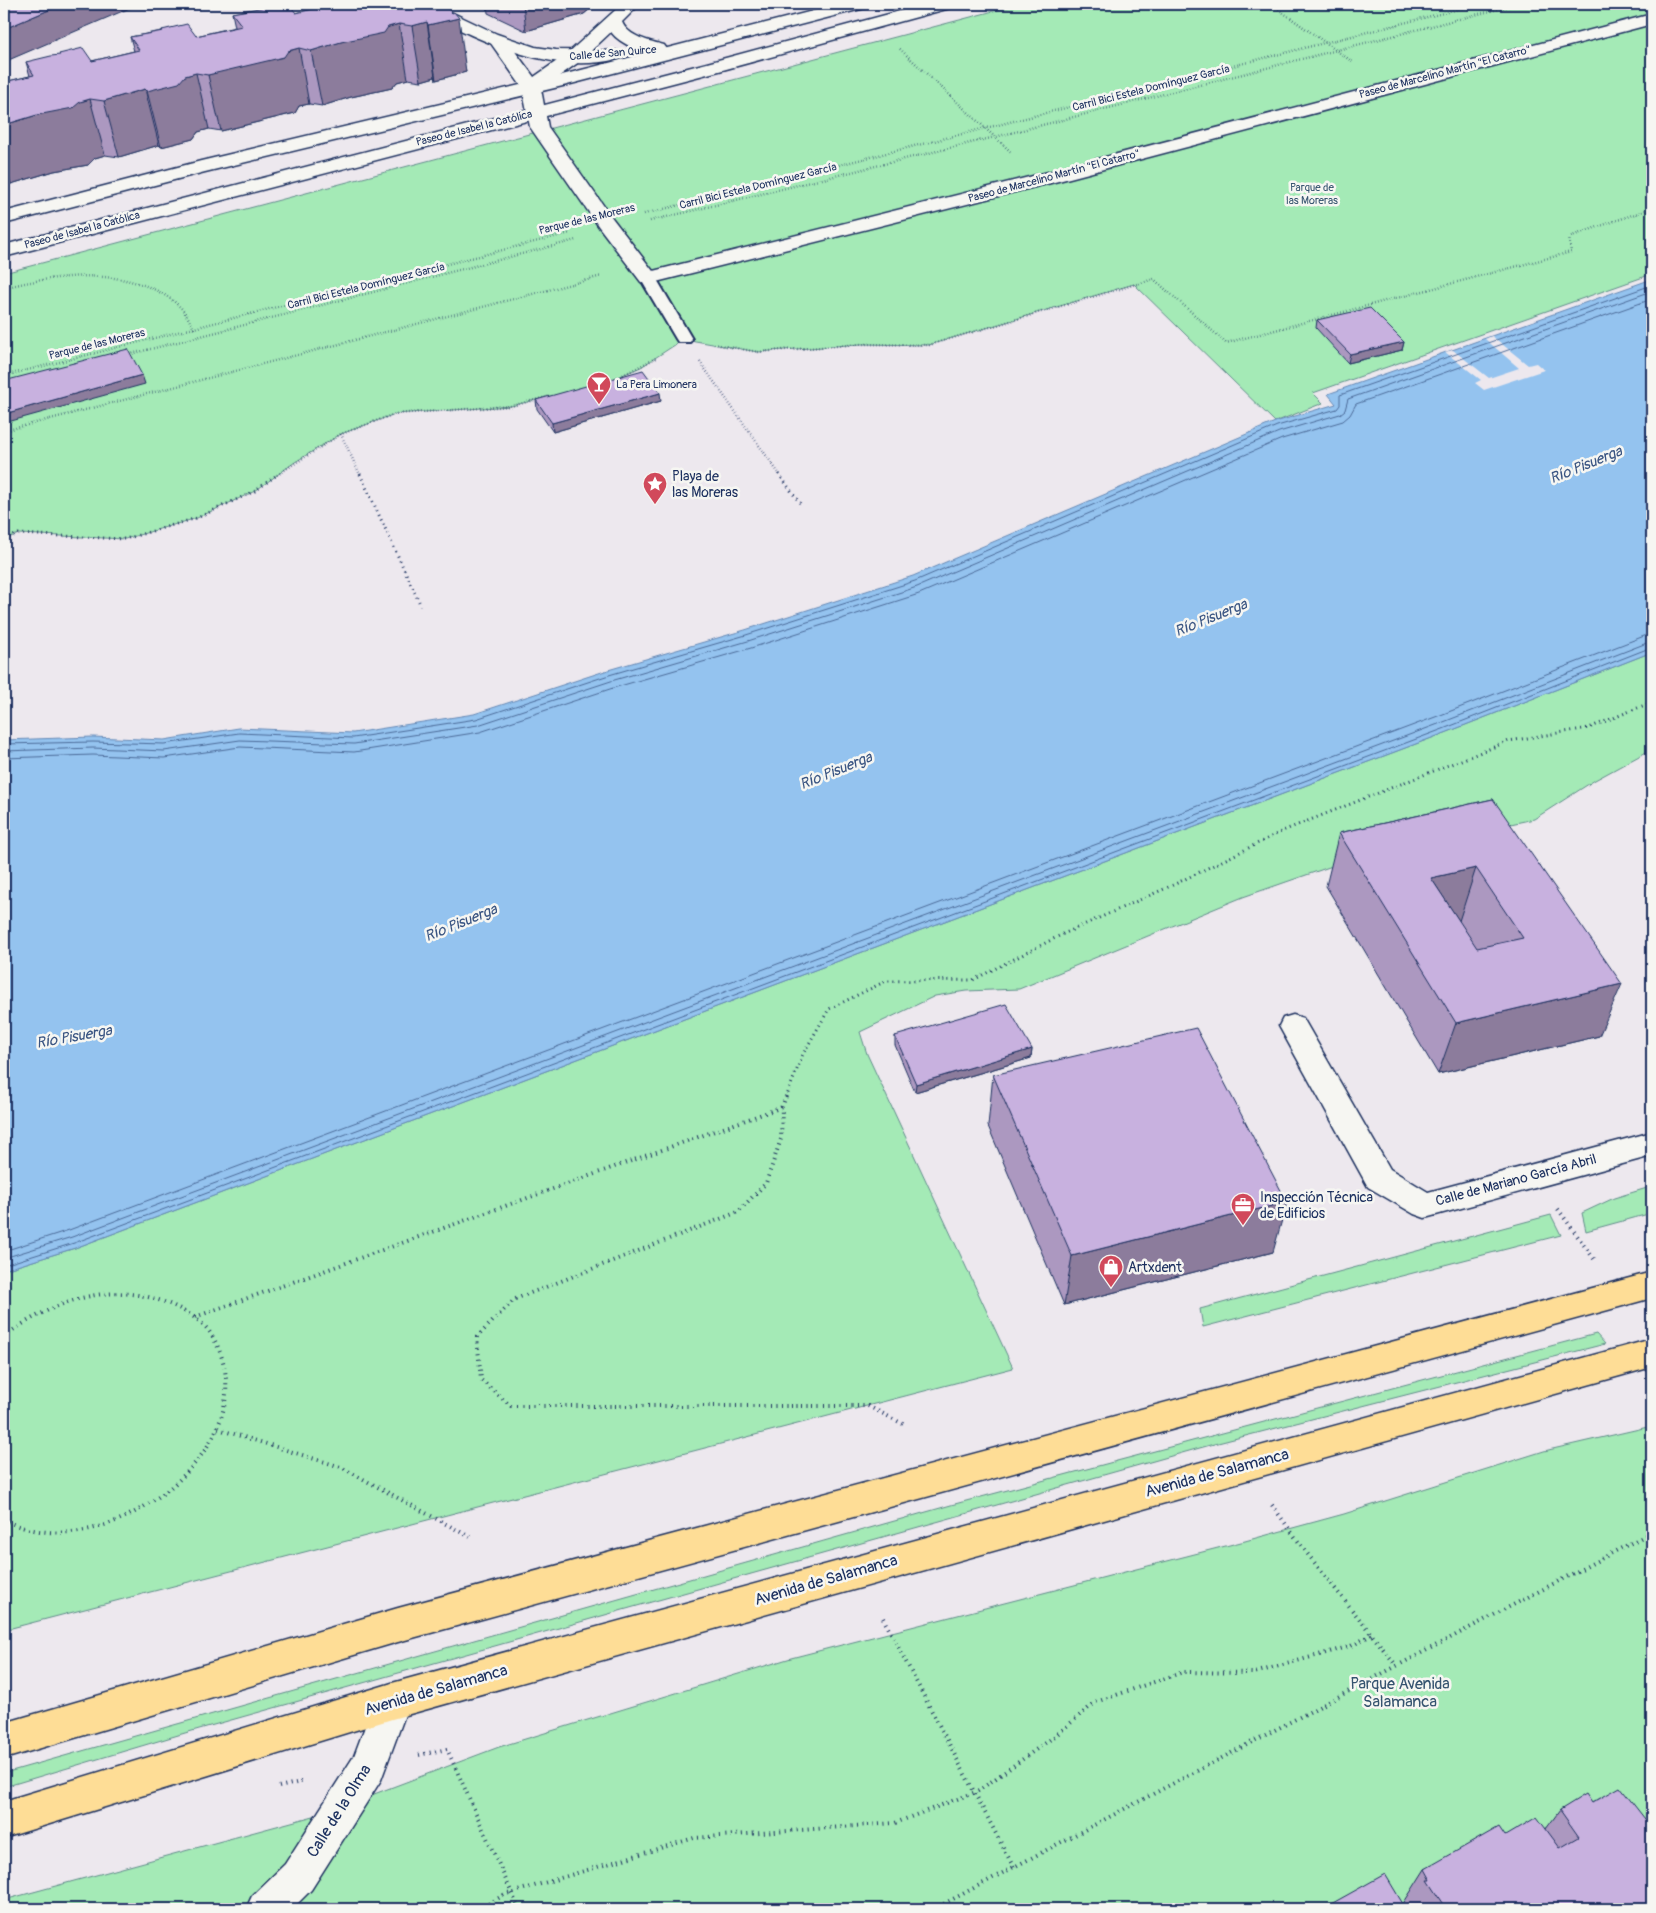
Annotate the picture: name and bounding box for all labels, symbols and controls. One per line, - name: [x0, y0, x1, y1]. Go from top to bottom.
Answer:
- street label: Calle de San Quirce: [569, 43, 658, 63]
- street label: Paseo de Marcelino Martín "El Catarro": [1358, 43, 1532, 101]
- street label: Carril Bici Estela Domínguez García: [1071, 62, 1231, 114]
- street label: Paseo de Isabel la Católica: [415, 107, 533, 149]
- street label: Paseo de Marcelino Martín "El Catarro": [967, 147, 1141, 205]
- street label: Carril Bici Estela Domínguez García: [678, 160, 838, 212]
- park label: Parque de las Moreras: [1286, 181, 1338, 207]
- street label: Parque de las Moreras: [538, 201, 636, 237]
- street label: Paseo de Isabel la Católica: [23, 208, 141, 252]
- street label: Carril Bici Estela Domínguez García: [286, 260, 446, 312]
- street label: Parque de las Moreras: [48, 326, 146, 362]
- bar icon: La Pera Limonera: [586, 371, 612, 405]
- place label: La Pera Limonera: [616, 378, 697, 391]
- water label: Río Pisuerga: [1547, 442, 1626, 488]
- place label: Playa de las Moreras: [672, 468, 739, 501]
- place icon: Playa de las Moreras: [642, 471, 668, 505]
- water label: Río Pisuerga: [1172, 595, 1251, 641]
- water label: Río Pisuerga: [797, 748, 876, 794]
- water label: Río Pisuerga: [422, 900, 501, 946]
- water label: Río Pisuerga: [35, 1021, 114, 1053]
- street label: Calle de Mariano García Abril: [1434, 1150, 1598, 1210]
- place label: Inspección Técnica de Edificios: [1260, 1189, 1373, 1222]
- office icon: Inspección Técnica de Edificios: [1230, 1192, 1256, 1226]
- shop icon: Artxdent: [1098, 1254, 1124, 1288]
- place label: Artxdent: [1128, 1259, 1182, 1276]
- street label: Avenida de Salamanca: [1143, 1444, 1291, 1502]
- street label: Avenida de Salamanca: [752, 1550, 900, 1610]
- street label: Avenida de Salamanca: [362, 1660, 510, 1720]
- park label: Parque Avenida Salamanca: [1350, 1674, 1450, 1712]
- street label: Calle de la Olma: [302, 1761, 376, 1861]

